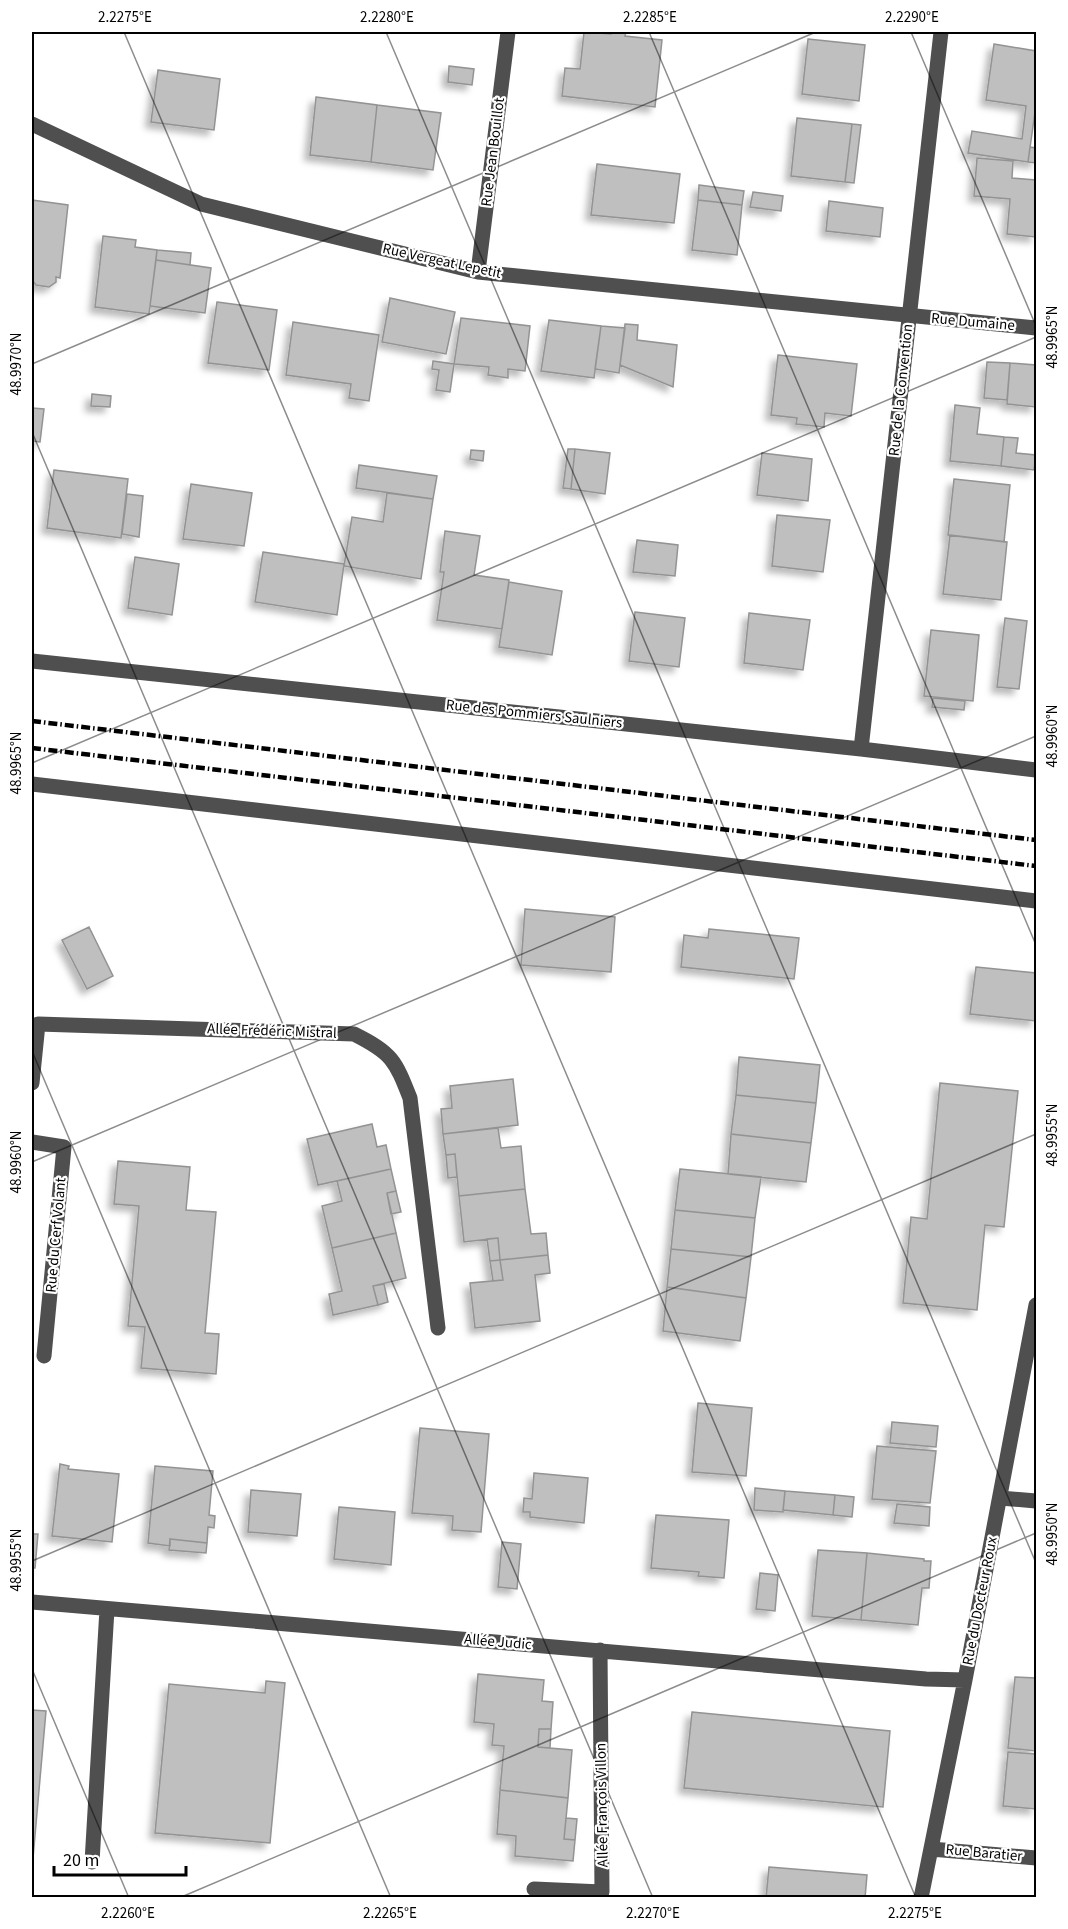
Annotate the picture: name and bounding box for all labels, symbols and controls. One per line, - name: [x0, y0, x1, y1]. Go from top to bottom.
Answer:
- text: 2.2275°E: [98, 7, 152, 28]
- text: 2.2280°E: [360, 7, 414, 28]
- text: 2.2285°E: [623, 7, 677, 28]
- text: 2.2290°E: [885, 7, 939, 28]
- street label: Rue Jean Bouillot: [476, 96, 510, 208]
- street label: Rue Vergeat Lepetit: [381, 238, 503, 284]
- text: 48.9965°N: [1042, 305, 1063, 369]
- street label: Rue Dumaine: [930, 308, 1016, 336]
- street label: Rue de la Convention: [884, 323, 918, 457]
- text: 48.9970°N: [6, 332, 27, 396]
- street label: Rue des Pommiers Saulniers: [445, 694, 623, 734]
- text: 48.9960°N: [1042, 704, 1063, 768]
- text: 48.9965°N: [6, 731, 27, 795]
- street label: Allée Frédéric Mistral: [207, 1018, 337, 1044]
- text: 48.9955°N: [1042, 1103, 1063, 1167]
- text: 48.9960°N: [6, 1130, 27, 1194]
- street label: Rue du Cerf Volant: [41, 1177, 71, 1293]
- text: 48.9950°N: [1042, 1502, 1063, 1566]
- text: 48.9955°N: [6, 1528, 27, 1592]
- street label: Rue du Docteur Roux: [957, 1535, 1003, 1667]
- street label: Allée Judic: [463, 1629, 533, 1655]
- street label: Allée François Villon: [590, 1743, 614, 1867]
- scale bar: [54, 1839, 186, 1877]
- street label: Rue Baratier: [945, 1839, 1024, 1867]
- text: 20 m: [63, 1848, 99, 1873]
- text: 2.2260°E: [101, 1903, 155, 1924]
- text: 2.2265°E: [363, 1903, 417, 1924]
- text: 2.2270°E: [626, 1903, 680, 1924]
- text: 2.2275°E: [888, 1903, 942, 1924]

